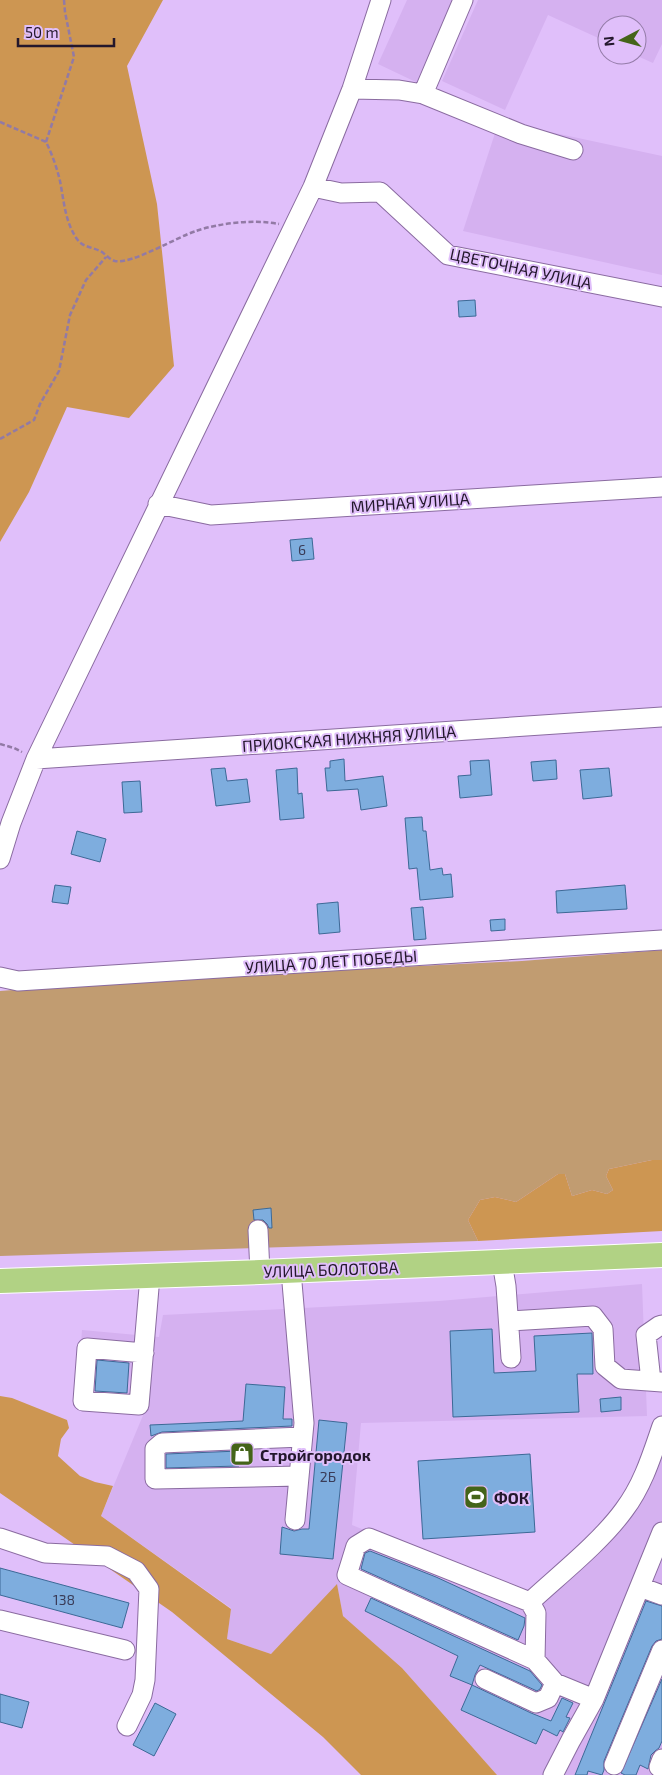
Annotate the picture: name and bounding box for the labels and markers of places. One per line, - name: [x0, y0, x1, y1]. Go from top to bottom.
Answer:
- shop icon: Стройгородок: [229, 1441, 255, 1467]
- place label: Стройгородок: [260, 1445, 371, 1464]
- sports icon: ФОК: [463, 1484, 489, 1510]
- place label: ФОК: [494, 1488, 529, 1507]

